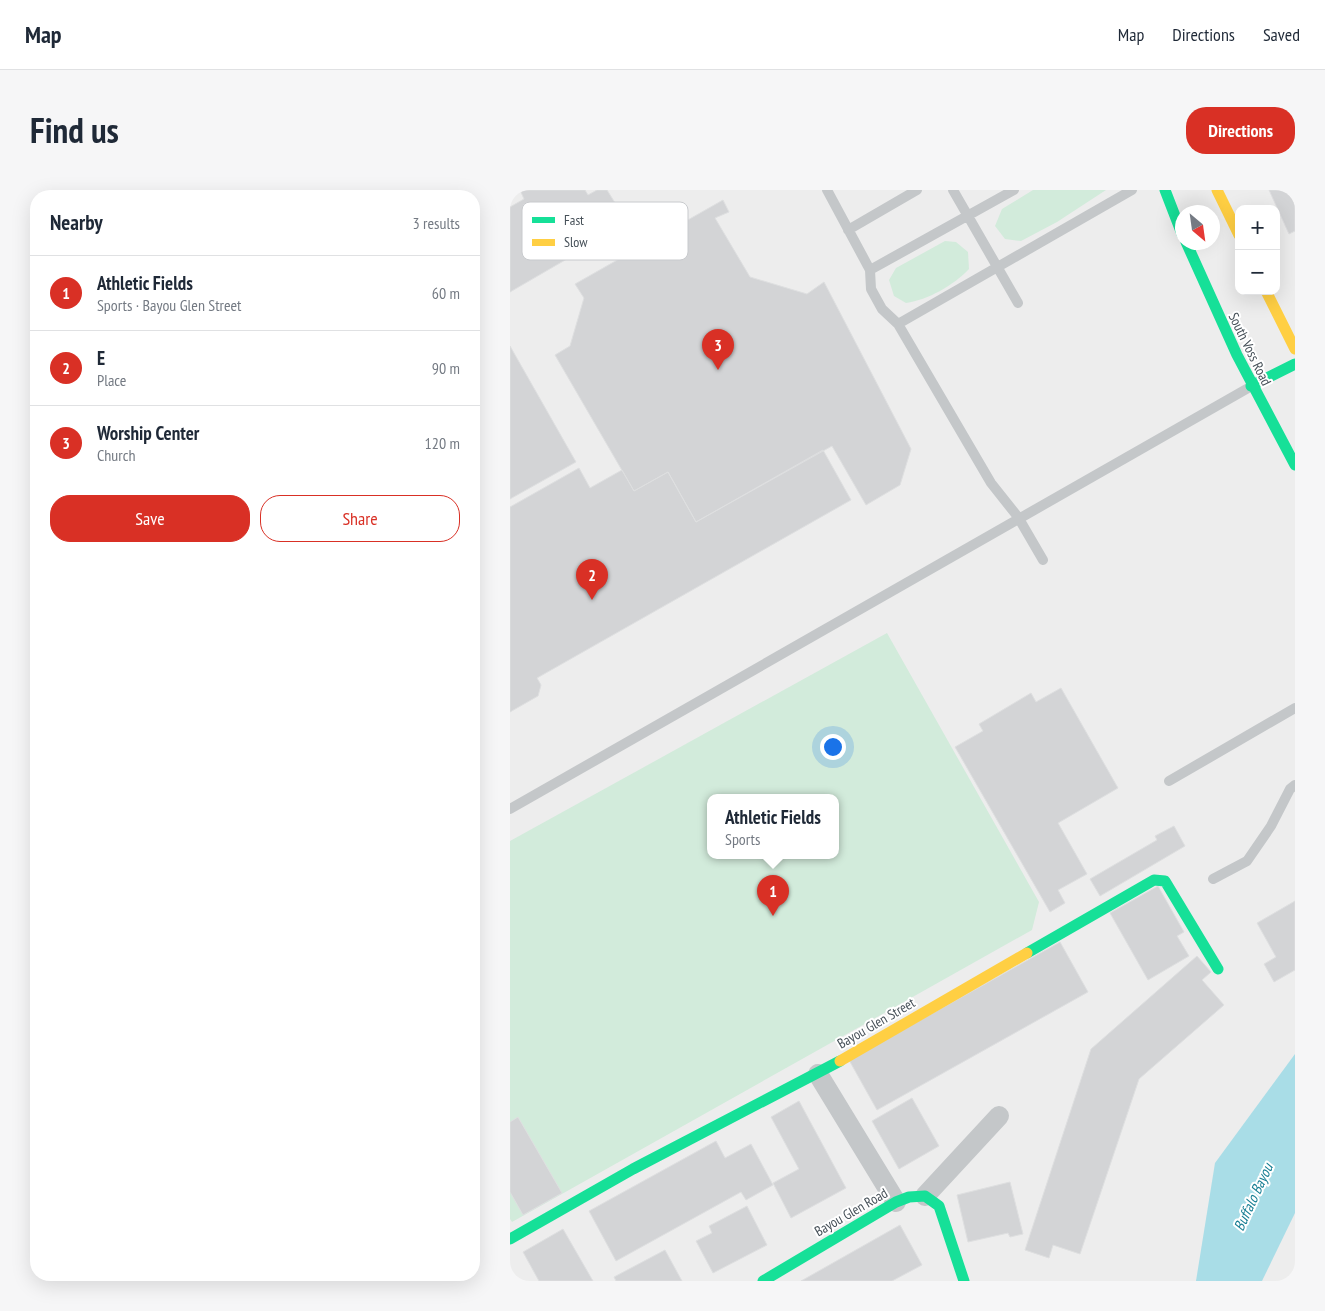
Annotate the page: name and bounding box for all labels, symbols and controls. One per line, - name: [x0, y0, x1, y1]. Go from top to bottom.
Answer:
- text: Map: [25, 19, 62, 50]
- text: Map: [1118, 23, 1144, 46]
- text: Directions: [1172, 23, 1235, 46]
- text: Saved: [1263, 23, 1300, 46]
- text: Find us: [30, 107, 119, 153]
- button: Directions: [1186, 107, 1295, 154]
- legend: [522, 202, 688, 260]
- north arrow: [1175, 205, 1220, 250]
- map controls: [1235, 205, 1280, 295]
- button: +: [1235, 205, 1280, 250]
- text: Nearby: [50, 209, 103, 236]
- text: Fast: [564, 211, 584, 229]
- text: 3 results: [413, 213, 460, 233]
- text: Slow: [564, 233, 588, 251]
- button: −: [1235, 250, 1280, 295]
- text: Athletic Fields: [97, 271, 193, 295]
- text: 1: [62, 283, 70, 303]
- text: 60 m: [432, 283, 460, 303]
- text: Sports · Bayou Glen Street: [97, 295, 241, 315]
- street label: South Voss Road: [1225, 310, 1275, 388]
- pin: 3: [702, 329, 734, 370]
- text: E: [97, 346, 105, 370]
- text: 2: [62, 358, 70, 378]
- text: 90 m: [432, 358, 460, 378]
- text: Place: [97, 370, 126, 390]
- text: Worship Center: [97, 421, 199, 445]
- text: 3: [62, 433, 70, 453]
- text: 120 m: [425, 433, 460, 453]
- text: Church: [97, 445, 135, 465]
- button: Save: [50, 495, 250, 542]
- button: Share: [260, 495, 460, 542]
- pin: 2: [576, 559, 608, 600]
- your location: [820, 734, 846, 760]
- popup: [707, 794, 839, 859]
- text: Athletic Fields: [725, 805, 821, 829]
- text: Sports: [725, 829, 760, 849]
- pin: 1: [757, 875, 789, 916]
- street label: Bayou Glen Street: [834, 993, 918, 1052]
- water label: Buffalo Bayou: [1229, 1159, 1277, 1234]
- street label: Bayou Glen Road: [811, 1184, 891, 1240]

